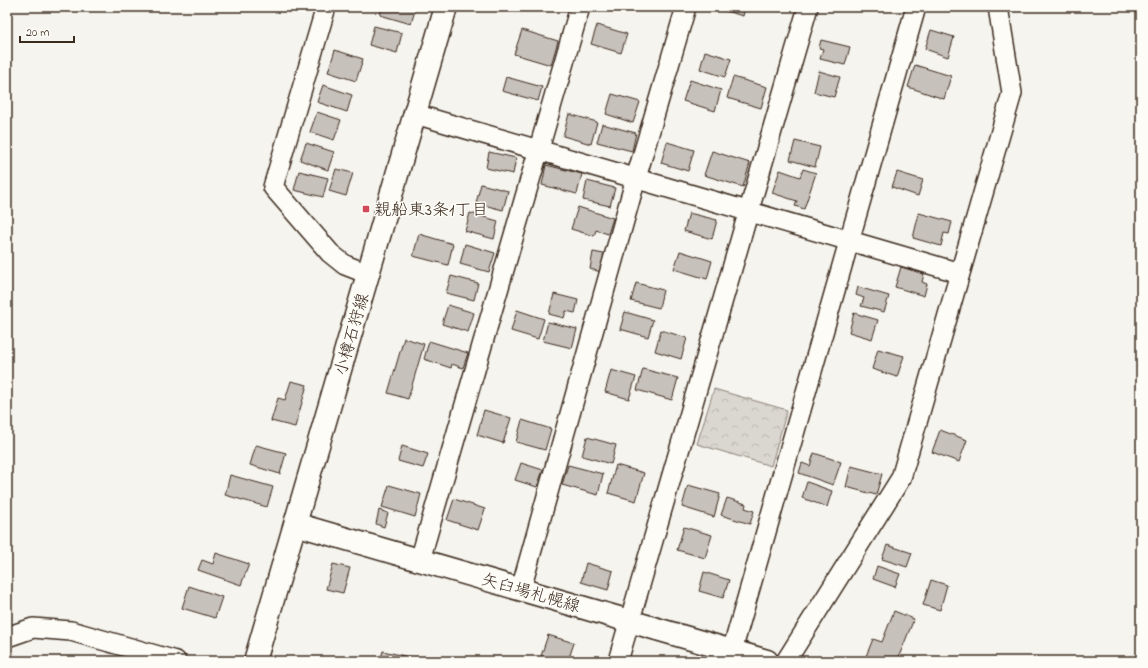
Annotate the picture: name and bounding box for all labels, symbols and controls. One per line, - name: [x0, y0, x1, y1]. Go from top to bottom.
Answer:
- scale bar: [20, 18, 74, 44]
- text: 20 m: [26, 24, 49, 42]
- place label: 親船東3条1丁目: [374, 198, 488, 223]
- marker: 親船東3条1丁目: [361, 204, 371, 214]
- street label: 小樽石狩線: [329, 290, 376, 379]
- street label: 矢臼場札幌線: [478, 567, 583, 620]

